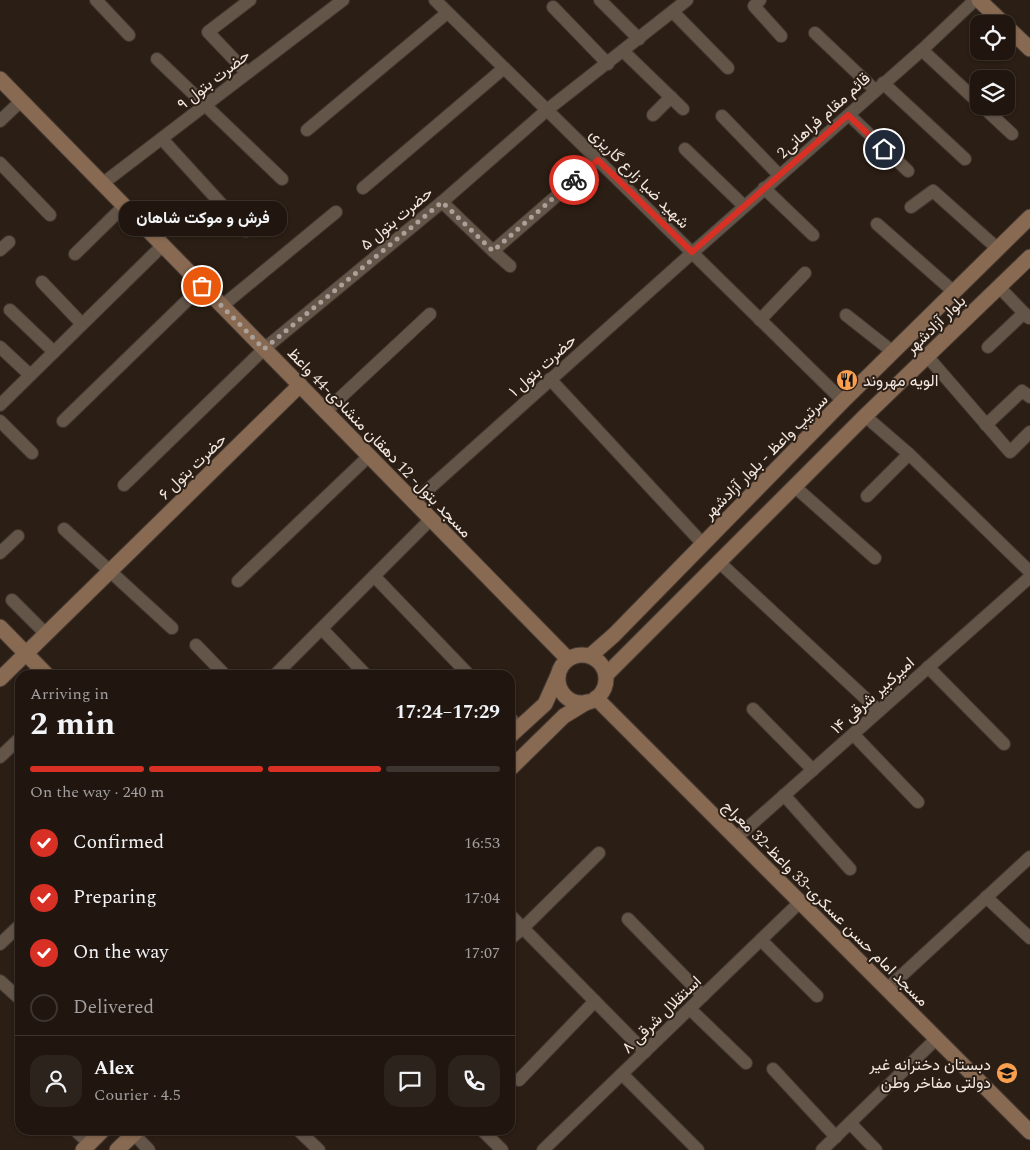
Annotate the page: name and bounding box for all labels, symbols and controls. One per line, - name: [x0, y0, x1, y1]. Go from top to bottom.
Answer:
- map controls: [970, 15, 1015, 115]
- button: locate: [970, 15, 1015, 60]
- street label: حضرت بتول ۹: [172, 43, 255, 116]
- street label: 2قائم مقام فراهانی: [771, 67, 876, 165]
- button: layers: [970, 70, 1015, 115]
- street label: شهید ضیا زارع گاریزی: [584, 123, 695, 234]
- pin: [863, 128, 905, 170]
- icon: home: [870, 135, 898, 163]
- courier: [549, 155, 599, 205]
- icon: bike: [560, 166, 588, 194]
- street label: حضرت بتول ۵: [355, 181, 439, 256]
- callout: فرش و موکت شاهان: [118, 201, 286, 236]
- text: فرش و موکت شاهان: [136, 206, 270, 230]
- pin: [181, 265, 223, 307]
- icon: bag: [188, 272, 216, 300]
- street label: بلوار آزادشهر: [899, 290, 971, 361]
- street label: حضرت بتول ۱: [503, 329, 582, 403]
- street label: مسجد بتول- 12 دهقان منشادی-44 واعظ: [281, 342, 477, 543]
- restaurant icon: الویه مهروند: [835, 368, 859, 392]
- place label: الویه مهروند: [863, 369, 938, 393]
- street label: سرتیپ واعظ - بلوار آزادشهر: [697, 388, 834, 526]
- street label: حضرت بتول ۶: [153, 428, 233, 506]
- street label: ۱۴ امیرکبیر شرقی: [825, 651, 920, 740]
- text: Arriving in: [30, 682, 109, 706]
- text: 17:24–17:29: [395, 698, 500, 727]
- text: 2 min: [30, 700, 115, 749]
- text: On the way · 240 m: [30, 780, 164, 804]
- street label: مسجد امام حسن عسکری-33 واعظ-32 معراج: [717, 795, 934, 1012]
- text: Confirmed: [73, 828, 164, 857]
- icon: check: [30, 829, 58, 857]
- text: 16:53: [464, 831, 500, 855]
- text: Preparing: [73, 883, 157, 912]
- icon: check: [30, 884, 58, 912]
- text: 17:04: [464, 886, 500, 910]
- text: On the way: [73, 938, 169, 967]
- icon: check: [30, 939, 58, 967]
- text: 17:07: [464, 941, 500, 965]
- street label: استقلال شرقی ۸: [616, 970, 707, 1059]
- text: Delivered: [73, 993, 154, 1022]
- place label: دبستان دخترانه غیر دولتی مفاخر وطن: [868, 1053, 991, 1095]
- text: Alex: [94, 1054, 135, 1083]
- button: person: [30, 1055, 82, 1107]
- button: chat: [384, 1055, 436, 1107]
- button: phone: [448, 1055, 500, 1107]
- school or university icon: دبستان دخترانه غیر دولتی مفاخر وطن: [995, 1061, 1019, 1085]
- text: Courier · 4.5: [94, 1083, 181, 1107]

